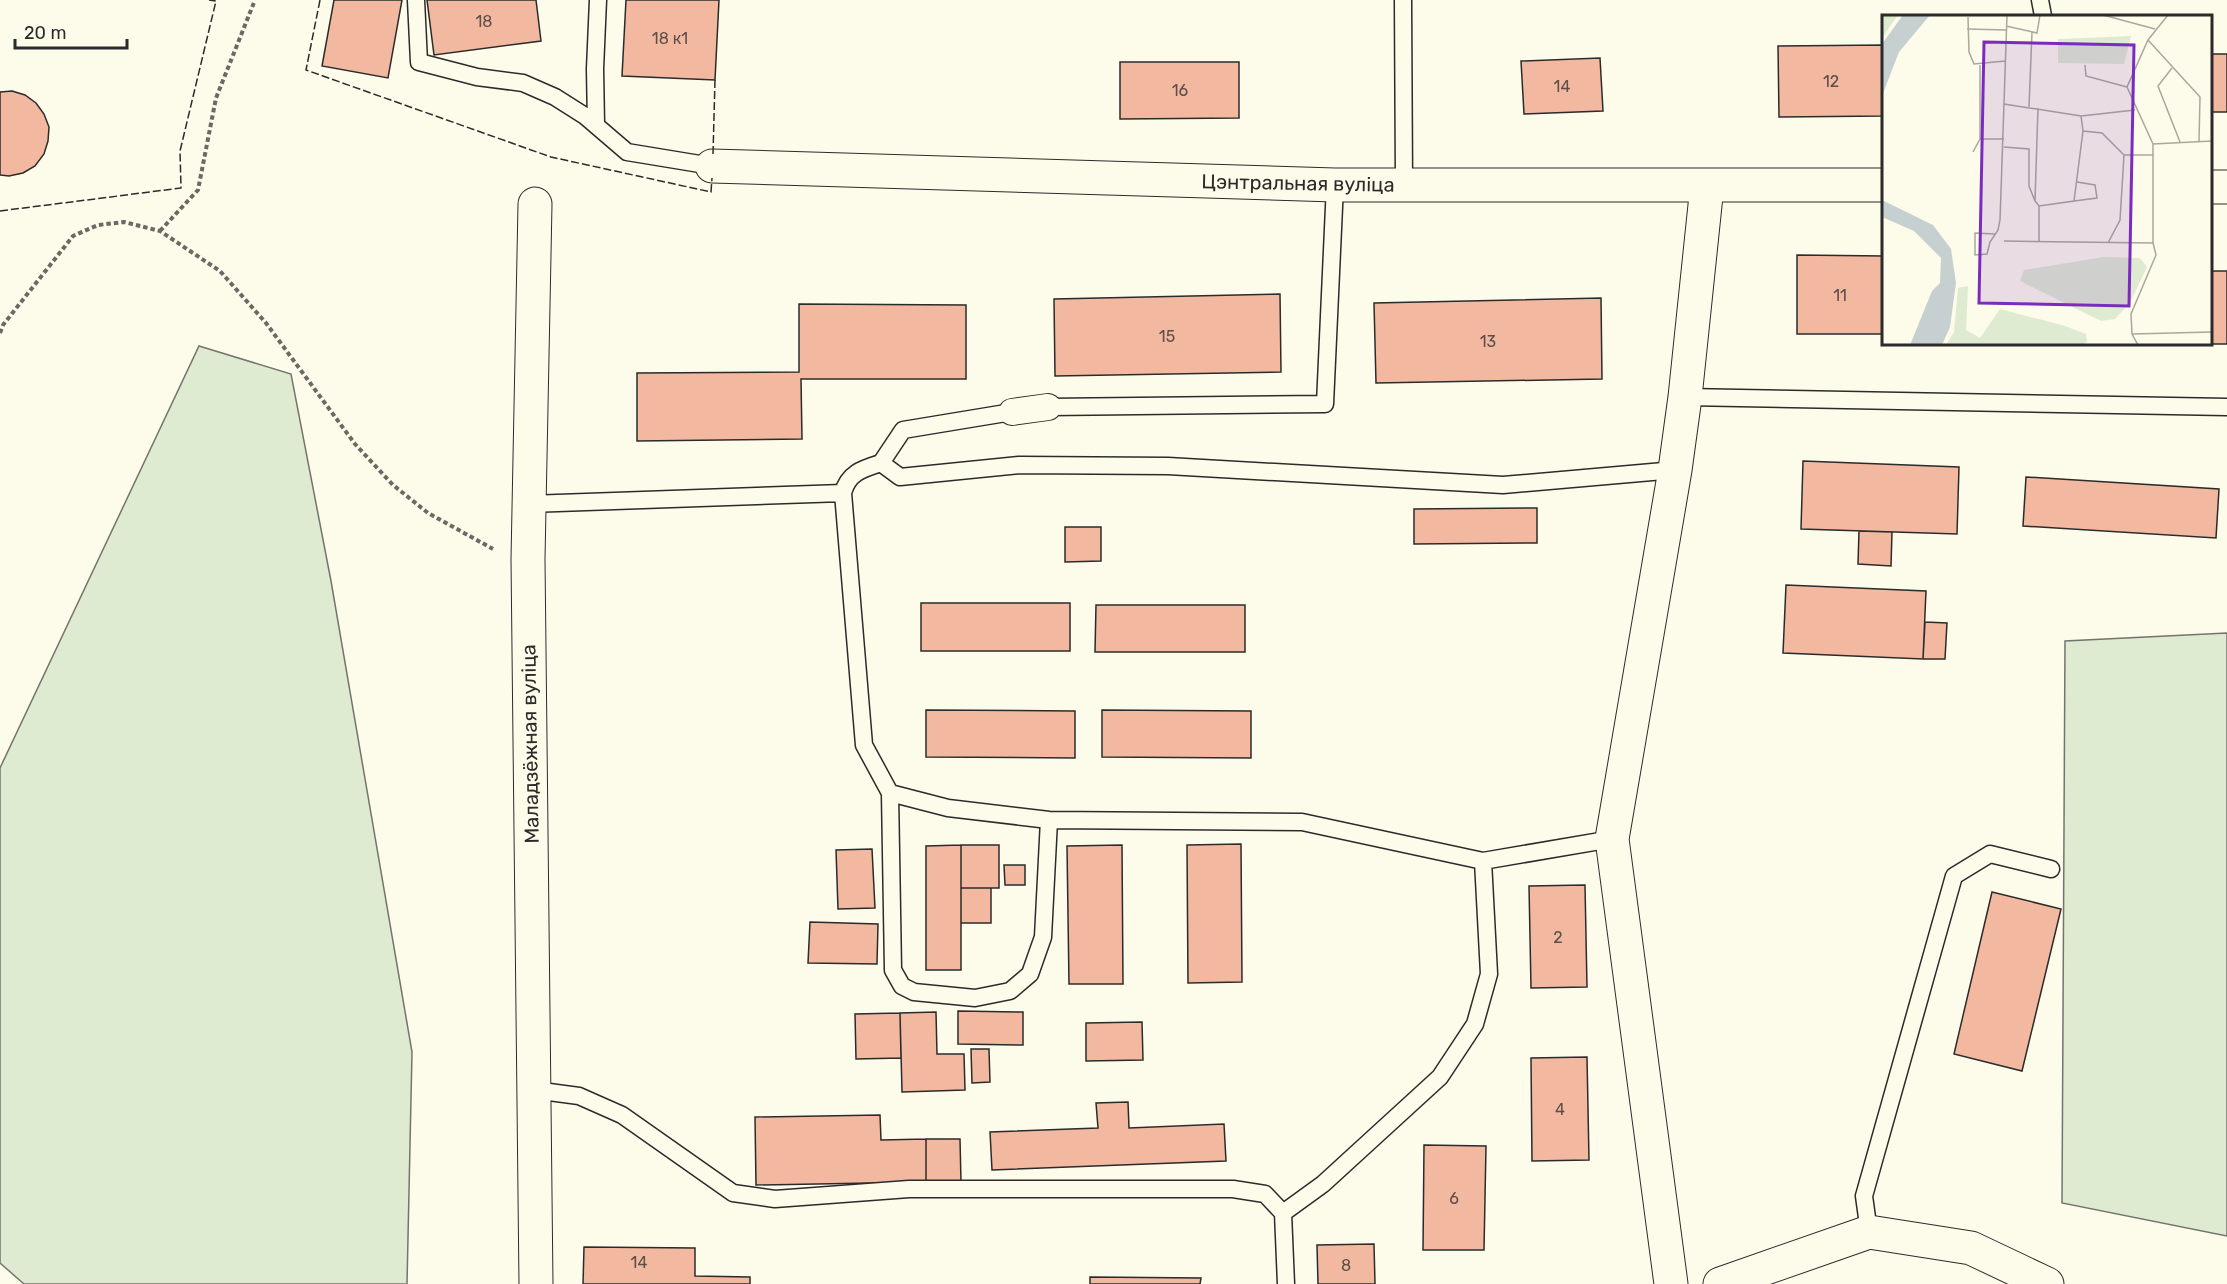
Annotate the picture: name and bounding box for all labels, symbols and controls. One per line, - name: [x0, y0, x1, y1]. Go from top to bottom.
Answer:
- scale bar: [15, 12, 128, 50]
- house number: 18: [475, 12, 493, 31]
- inset map: [1882, 15, 2212, 345]
- text: 20 m: [24, 22, 66, 44]
- house number: 18 к1: [652, 29, 688, 48]
- house number: 12: [1823, 72, 1839, 91]
- house number: 14: [1554, 77, 1570, 96]
- house number: 16: [1172, 81, 1189, 100]
- street label: Цэнтральная вуліца: [1201, 169, 1395, 197]
- house number: 11: [1833, 286, 1847, 305]
- house number: 15: [1159, 327, 1175, 346]
- house number: 13: [1480, 332, 1496, 351]
- street label: Маладзёжная вуліца: [516, 644, 544, 844]
- house number: 2: [1553, 928, 1563, 947]
- house number: 4: [1555, 1100, 1565, 1119]
- house number: 6: [1449, 1189, 1459, 1208]
- house number: 14: [631, 1253, 647, 1272]
- house number: 8: [1341, 1256, 1351, 1275]

